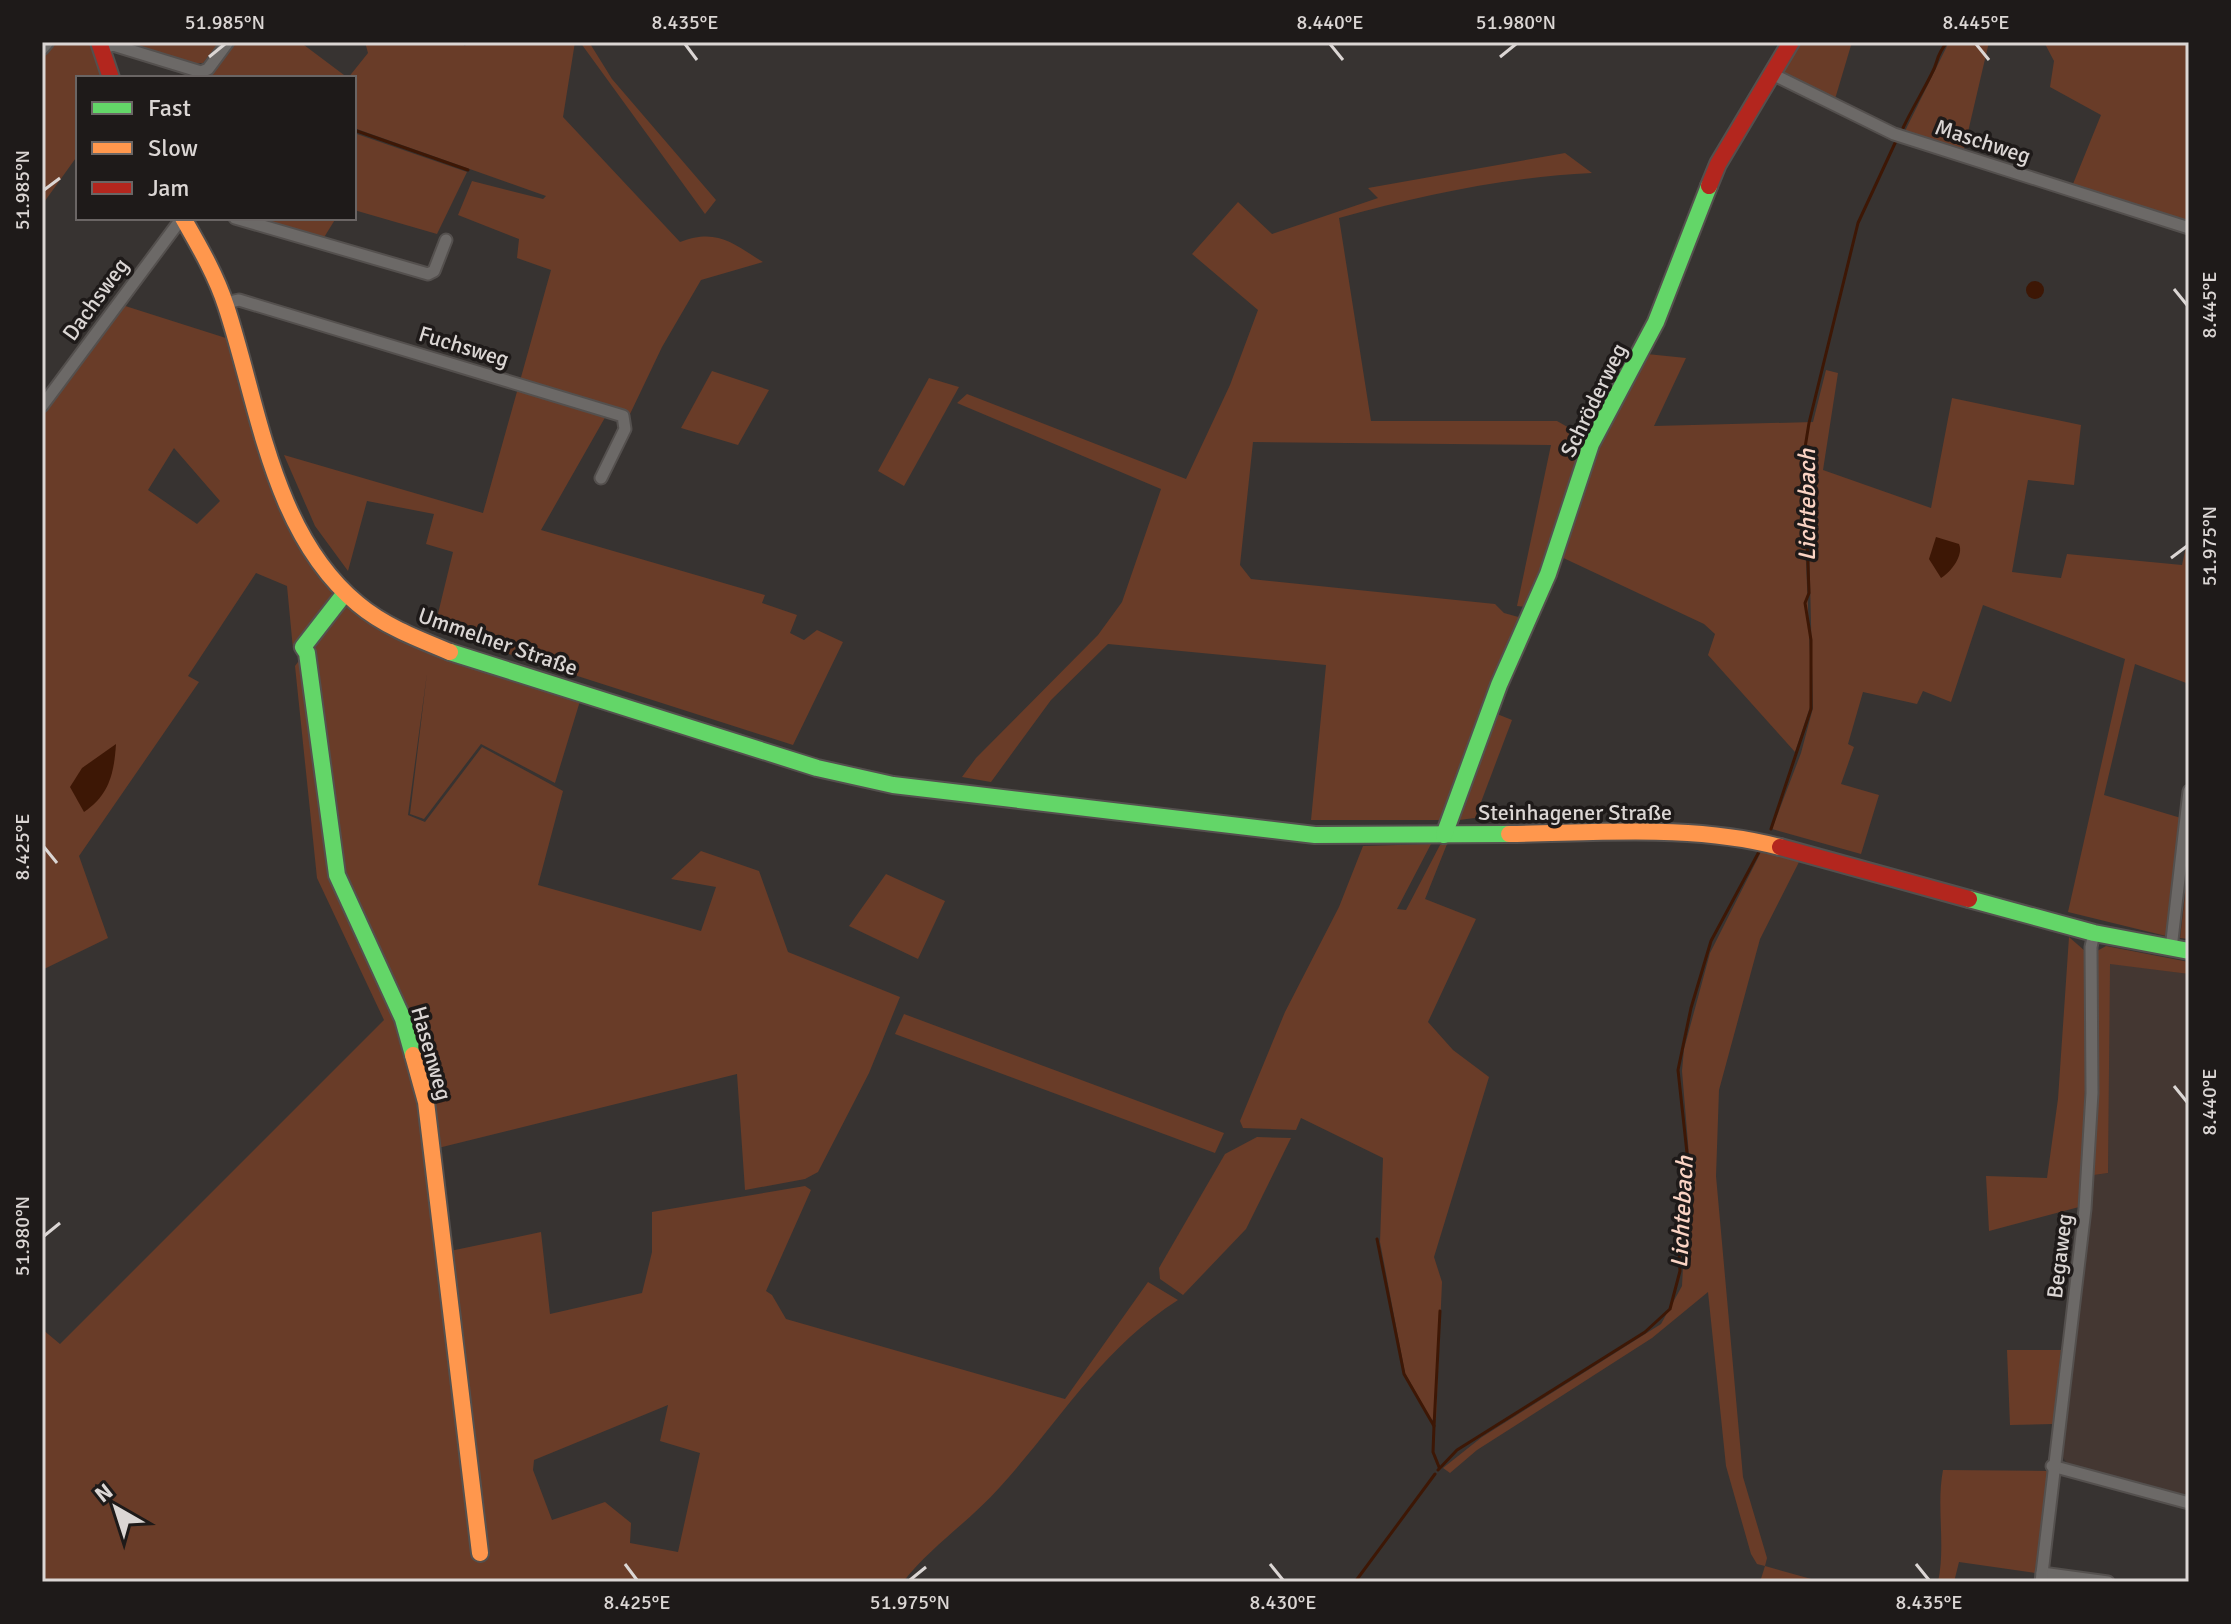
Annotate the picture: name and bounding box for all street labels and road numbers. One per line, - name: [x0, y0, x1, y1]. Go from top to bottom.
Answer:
- street label: Maschweg: [1932, 113, 2034, 170]
- street label: Dachsweg: [56, 253, 134, 346]
- street label: Fuchsweg: [415, 320, 512, 373]
- street label: Schröderweg: [1554, 339, 1633, 461]
- street label: Ummelner Straße: [414, 602, 581, 681]
- street label: Steinhagener Straße: [1478, 799, 1672, 826]
- street label: Hasenweg: [405, 1003, 458, 1103]
- street label: Begaweg: [2041, 1212, 2078, 1300]

